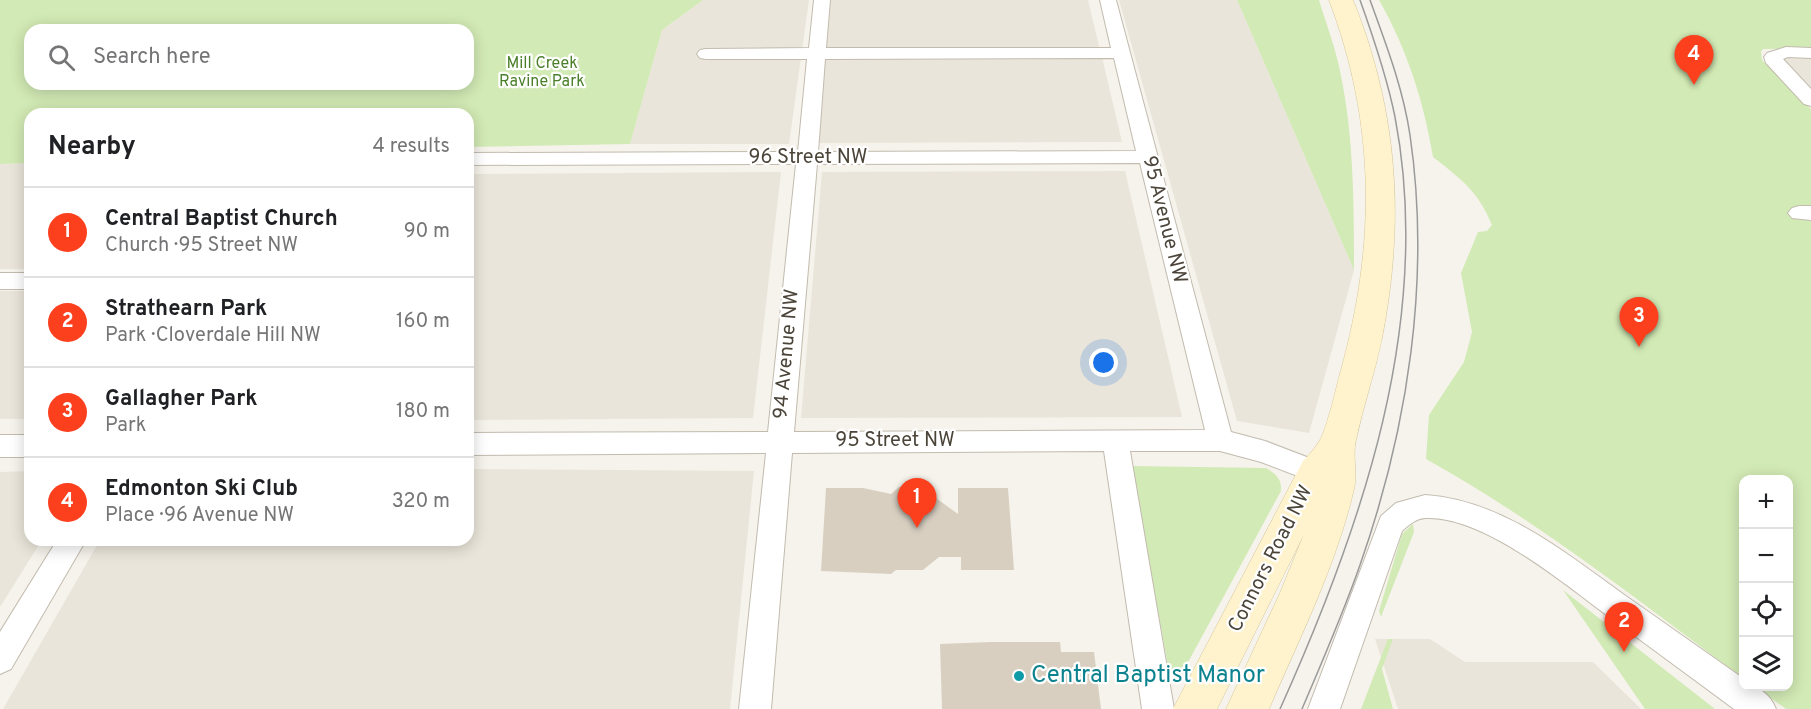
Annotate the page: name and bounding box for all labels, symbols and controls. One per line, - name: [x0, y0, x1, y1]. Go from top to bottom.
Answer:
- search box: [24, 24, 474, 90]
- pin: 4: [1674, 36, 1714, 85]
- icon: search: [45, 41, 78, 74]
- text: Search here: [93, 44, 211, 71]
- park label: Mill Creek Ravine Park: [499, 54, 585, 92]
- text: Nearby: [48, 131, 136, 164]
- text: 4 results: [373, 134, 450, 160]
- street label: 96 Street NW: [748, 145, 868, 171]
- street label: 95 Avenue NW: [1136, 153, 1192, 287]
- text: Central Baptist Church: [105, 206, 338, 233]
- text: 1: [64, 219, 72, 245]
- text: 90 m: [404, 219, 450, 245]
- text: Church · 95 Street NW: [105, 233, 298, 259]
- street label: 94 Avenue NW: [768, 288, 806, 420]
- text: Strathearn Park: [105, 296, 267, 323]
- pin: 3: [1620, 298, 1658, 347]
- text: 2: [61, 309, 74, 335]
- text: 160 m: [396, 309, 450, 335]
- text: Park · Cloverdale Hill NW: [105, 323, 321, 349]
- your location: [1089, 348, 1118, 377]
- text: Gallagher Park: [105, 386, 258, 413]
- text: 3: [62, 399, 74, 425]
- text: 180 m: [396, 399, 450, 425]
- text: Park: [105, 413, 146, 439]
- street label: 95 Street NW: [835, 428, 955, 454]
- map controls: [1739, 475, 1793, 691]
- button: +: [1739, 475, 1793, 529]
- text: Edmonton Ski Club: [105, 476, 298, 503]
- pin: 1: [898, 478, 936, 528]
- street label: Connors Road NW: [1223, 481, 1319, 637]
- text: 4: [61, 489, 74, 515]
- text: 320 m: [392, 489, 450, 515]
- text: Place · 96 Avenue NW: [105, 503, 294, 529]
- button: −: [1739, 529, 1793, 583]
- button: locate: [1739, 583, 1793, 637]
- pin: 2: [1604, 602, 1644, 652]
- button: layers: [1739, 637, 1793, 691]
- place label: Central Baptist Manor: [1031, 661, 1265, 691]
- marker: Central Baptist Manor: [1012, 669, 1026, 683]

